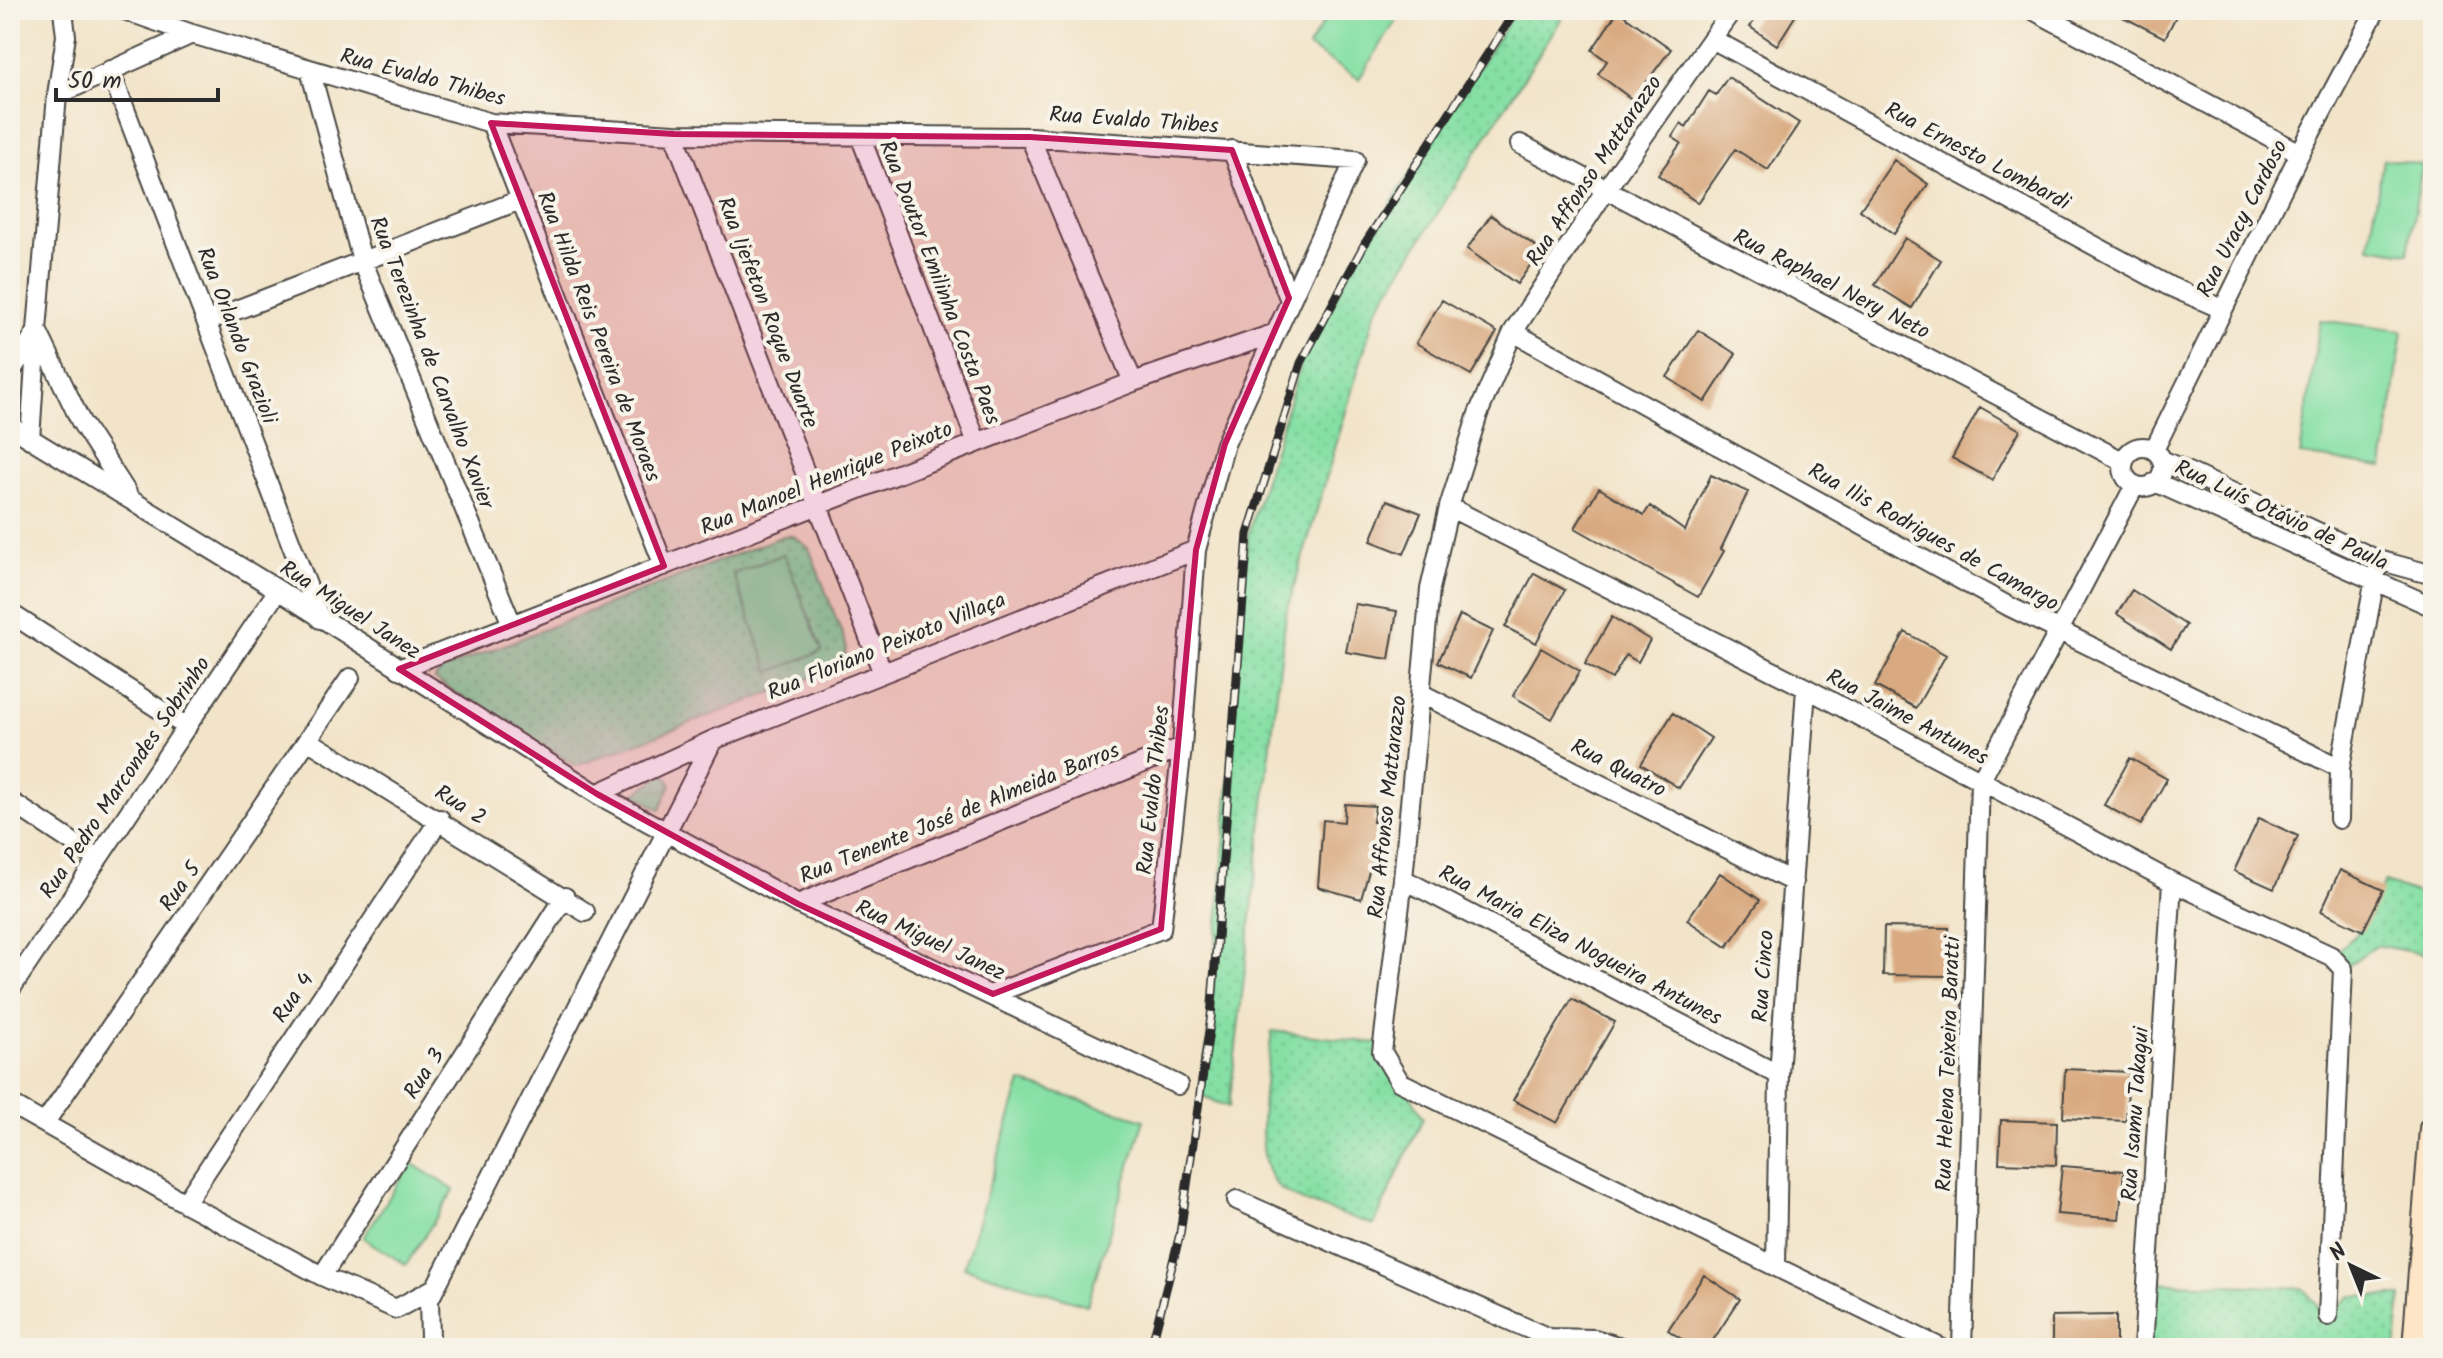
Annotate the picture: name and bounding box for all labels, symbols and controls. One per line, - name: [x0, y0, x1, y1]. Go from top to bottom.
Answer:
- street label: Rua Evaldo Thibes: [336, 40, 510, 117]
- scale bar: [56, 52, 218, 102]
- text: 50 m: [68, 62, 122, 101]
- street label: Rua Affonso Mattarazzo: [1518, 69, 1672, 274]
- street label: Rua Ernesto Lombardi: [1878, 93, 2077, 221]
- street label: Rua Evaldo Thibes: [1048, 98, 1220, 145]
- street label: Rua Uracy Cardoso: [2188, 134, 2298, 304]
- street label: Rua Doutor Emilinha Costa Paes: [868, 135, 1009, 431]
- street label: Rua Hilda Reis Pereira de Moraes: [526, 186, 670, 488]
- street label: Rua Ijefeton Roque Duarte: [706, 192, 827, 434]
- street label: Rua Terezinha de Carvalho Xavier: [359, 212, 503, 516]
- street label: Rua Raphael Nery Neto: [1726, 220, 1935, 350]
- street label: Rua Orlando Grazioli: [186, 242, 286, 430]
- street label: Rua Manoel Henrique Peixoto: [695, 413, 959, 546]
- street label: Rua Luís Otávio de Paula: [2168, 451, 2394, 581]
- street label: Rua Ilis Rodrigues de Camargo: [1801, 454, 2065, 622]
- street label: Rua Miguel Janez: [272, 552, 427, 670]
- street label: Rua Floriano Peixoto Villaça: [762, 583, 1012, 711]
- street label: Rua Pedro Marcondes Sobrinho: [32, 650, 221, 907]
- street label: Rua Jaime Antunes: [1819, 661, 1995, 776]
- street label: Rua Affonso Mattarazzo: [1359, 694, 1418, 921]
- street label: Rua Evaldo Thibes: [1128, 703, 1181, 877]
- street label: Rua Quatro: [1564, 730, 1672, 808]
- street label: Rua Tenente José de Almeida Barros: [795, 734, 1126, 895]
- street label: Rua 2: [427, 777, 492, 836]
- street label: Rua 5: [151, 854, 212, 920]
- street label: Rua Maria Eliza Nogueira Antunes: [1432, 856, 1728, 1036]
- street label: Rua Miguel Janez: [849, 891, 1011, 992]
- street label: Rua Cinco: [1744, 929, 1785, 1024]
- street label: Rua Helena Teixeira Baratti: [1928, 935, 1971, 1192]
- street label: Rua 4: [264, 966, 324, 1031]
- street label: Rua Isamu Takagui: [2113, 1025, 2160, 1203]
- street label: Rua 3: [395, 1042, 455, 1107]
- north arrow: [2311, 1226, 2391, 1306]
- text: N: [2322, 1236, 2356, 1271]

